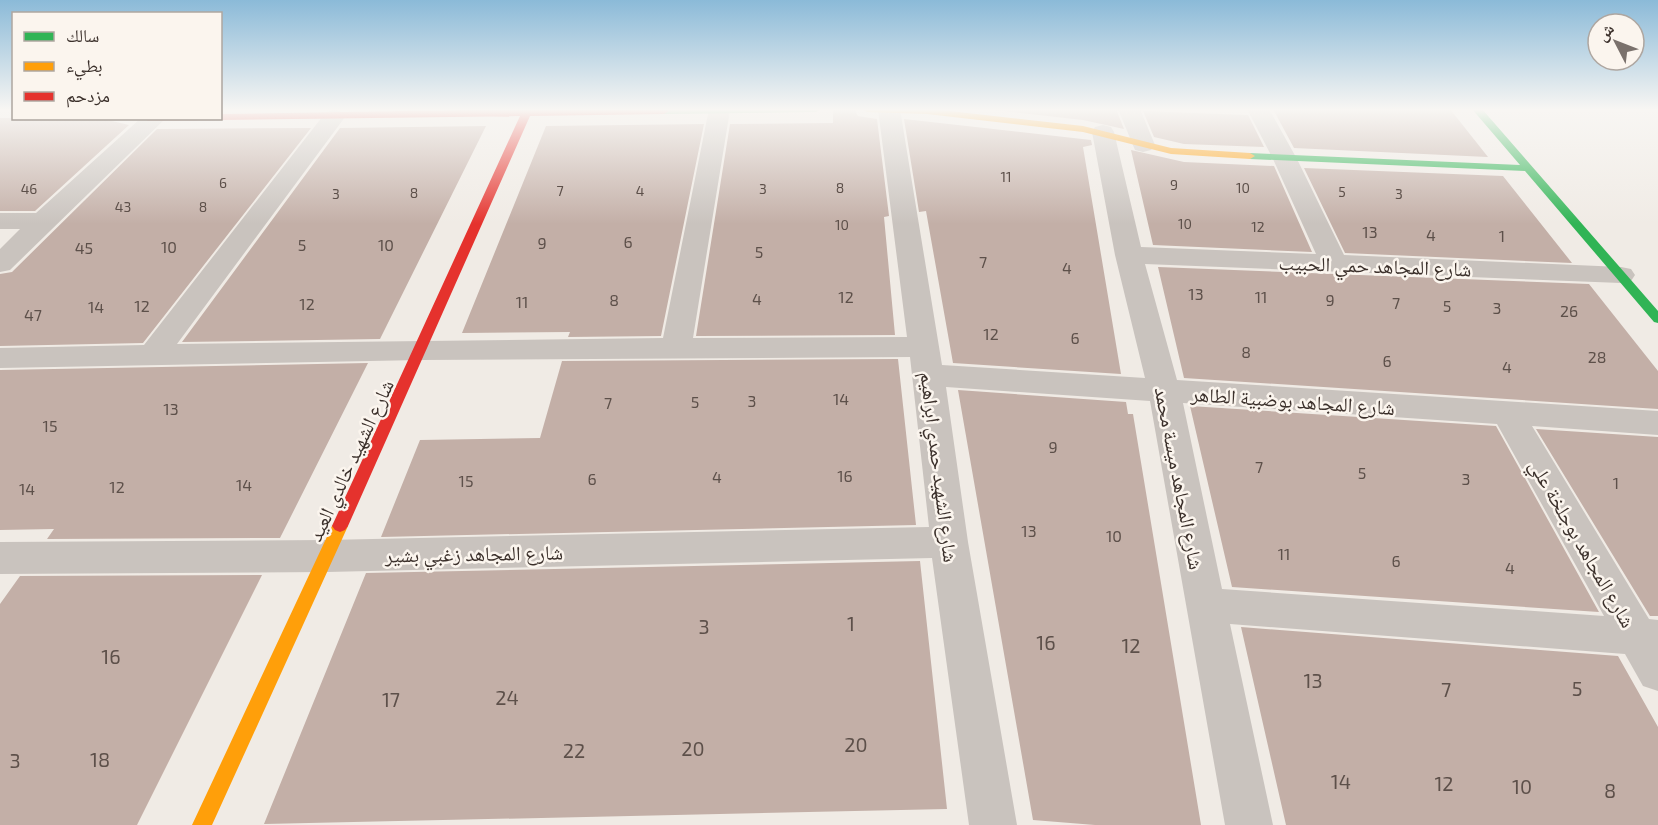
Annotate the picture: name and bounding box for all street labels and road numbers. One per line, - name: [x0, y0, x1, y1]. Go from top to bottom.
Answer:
- street label: شارع المجاهد حمي الحبيب: [1278, 250, 1472, 285]
- street label: شارع الشهيد حمدي ابراهيم: [911, 370, 964, 564]
- street label: شارع الشهيد خالدي العيد: [302, 375, 403, 547]
- street label: شارع المجاهد بوضبية الطاهر: [1189, 381, 1396, 421]
- street label: شارع المجاهد ميسة محمد: [1149, 385, 1209, 572]
- street label: شارع المجاهد بوجلخة علي: [1521, 455, 1641, 634]
- street label: شارع المجاهد زغبي بشير: [384, 539, 563, 572]

